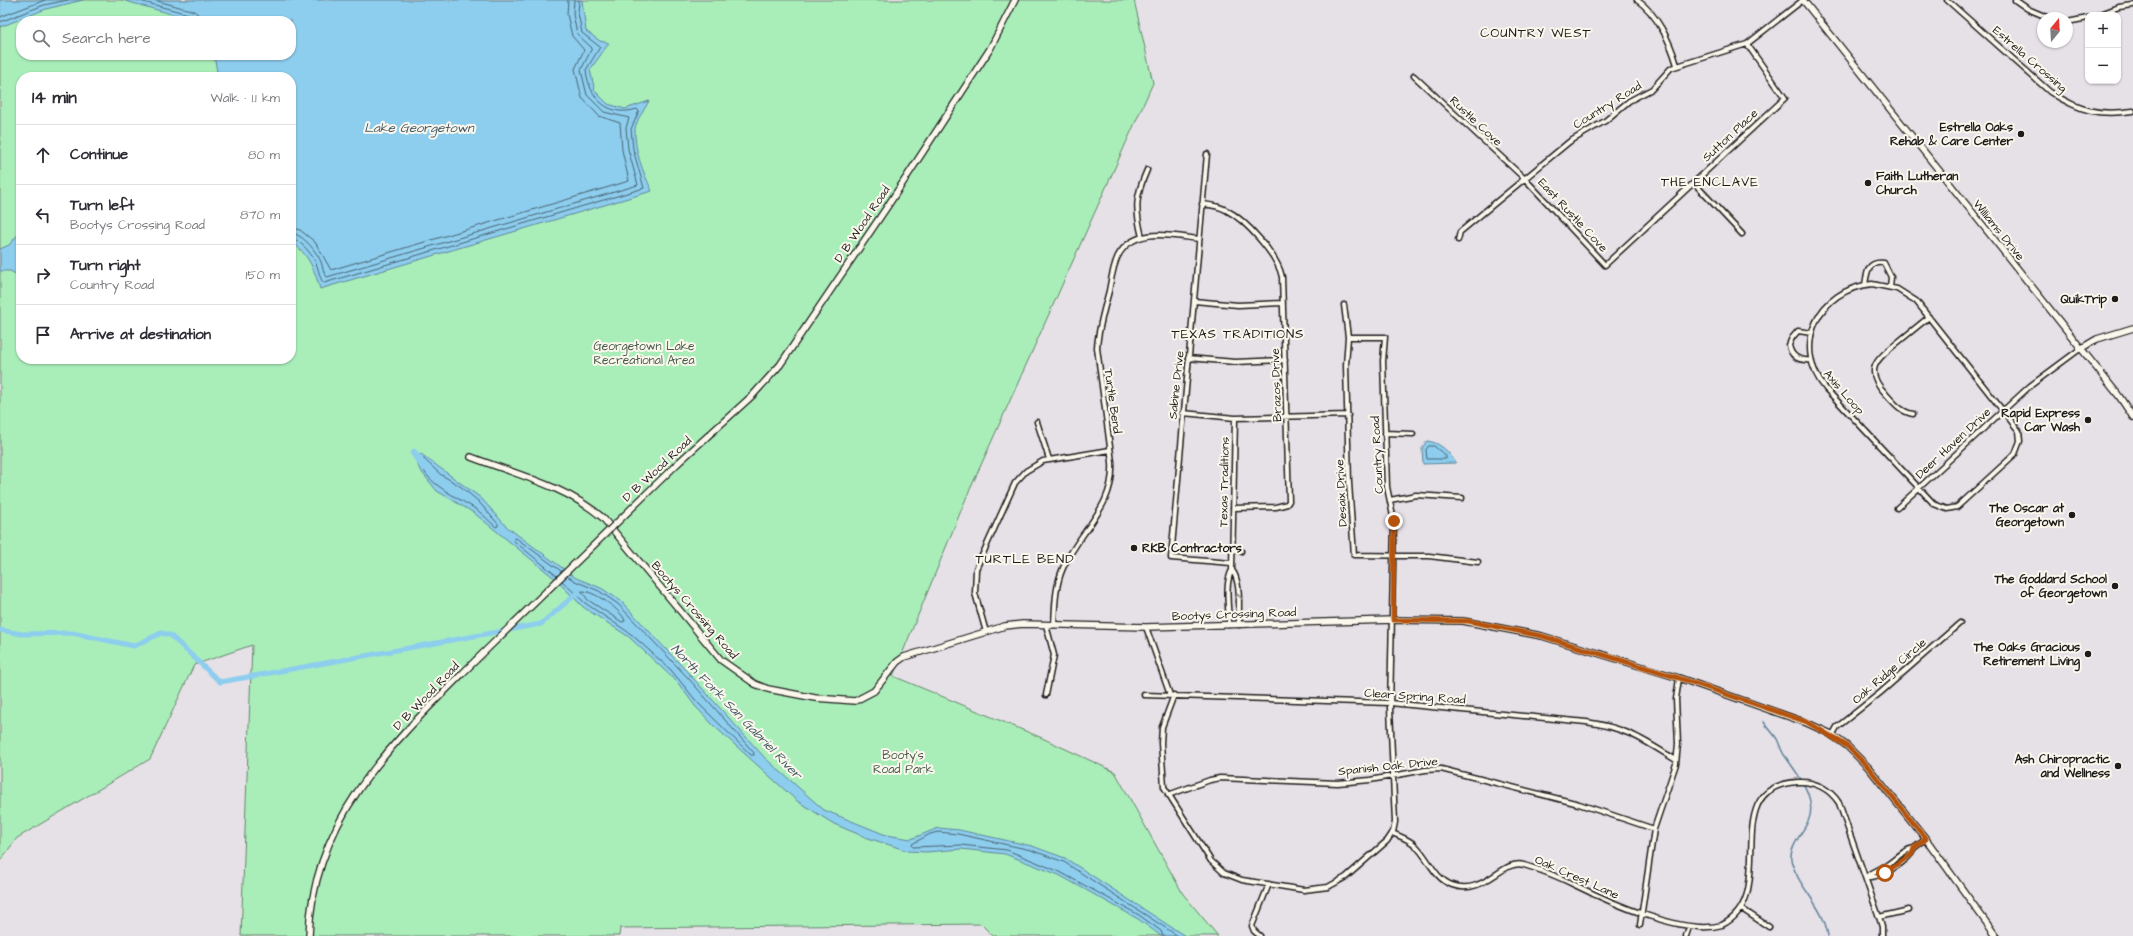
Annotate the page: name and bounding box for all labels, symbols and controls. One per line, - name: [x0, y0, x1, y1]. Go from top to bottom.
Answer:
- north arrow: [2037, 12, 2073, 48]
- map controls: [2085, 12, 2121, 84]
- button: +: [2085, 12, 2121, 48]
- search box: [16, 16, 296, 60]
- street label: Estrella Crossing: [1988, 22, 2071, 97]
- district label: COUNTRY WEST: [1480, 24, 1592, 42]
- icon: search: [30, 27, 52, 49]
- text: Search here: [62, 28, 151, 49]
- button: −: [2085, 48, 2121, 84]
- street label: Country Road: [1570, 78, 1645, 134]
- text: 14 min: [32, 86, 77, 110]
- text: Walk · 1.1 km: [210, 89, 280, 107]
- street label: Rustle Cove: [1445, 92, 1506, 151]
- street label: Sutton Place: [1699, 105, 1762, 166]
- water label: Lake Georgetown: [364, 119, 475, 138]
- place label: Estrella Oaks Rehab & Care Center: [1890, 119, 2013, 150]
- marker: Estrella Oaks Rehab & Care Center: [2016, 129, 2026, 139]
- icon: ahead: [32, 144, 54, 166]
- text: Continue: [70, 144, 128, 165]
- text: 80 m: [248, 146, 280, 164]
- place label: Faith Lutheran Church: [1876, 168, 1958, 199]
- district label: THE ENCLAVE: [1661, 173, 1759, 191]
- street label: East Rustle Cove: [1534, 175, 1612, 256]
- marker: Faith Lutheran Church: [1863, 178, 1873, 188]
- street label: D B Wood Road: [830, 183, 894, 266]
- text: Turn left: [70, 195, 134, 216]
- street label: Williams Drive: [1969, 196, 2029, 265]
- icon: left: [32, 204, 54, 226]
- text: 870 m: [240, 206, 280, 224]
- text: Bootys Crossing Road: [70, 216, 205, 234]
- text: Turn right: [70, 255, 141, 276]
- icon: right: [32, 264, 54, 286]
- text: 150 m: [246, 266, 280, 284]
- text: Country Road: [70, 276, 154, 294]
- place label: QuikTrip: [2061, 291, 2107, 309]
- marker: QuikTrip: [2110, 294, 2120, 304]
- icon: arrive: [32, 324, 54, 346]
- text: Arrive at destination: [70, 324, 211, 345]
- district label: TEXAS TRADITIONS: [1172, 325, 1304, 343]
- park label: Georgetown Lake Recreational Area: [593, 338, 695, 369]
- street label: Brazos Drive: [1267, 347, 1286, 422]
- street label: Sabine Drive: [1164, 350, 1189, 420]
- street label: Axis Loop: [1819, 366, 1868, 419]
- street label: Turtle Bend: [1100, 368, 1125, 435]
- street label: Deer Haven Drive: [1912, 403, 1995, 483]
- place label: Rapid Express Car Wash: [2001, 405, 2081, 436]
- marker: Rapid Express Car Wash: [2083, 415, 2093, 425]
- street label: Country Road: [1367, 416, 1389, 494]
- street label: D B Wood Road: [619, 433, 696, 506]
- street label: Texas Traditions: [1215, 437, 1234, 527]
- street label: Desaix Drive: [1331, 458, 1352, 527]
- place label: The Oscar at Georgetown: [1988, 500, 2064, 533]
- marker: The Oscar at Georgetown: [2067, 510, 2077, 520]
- route end: [1385, 512, 1403, 530]
- place label: RKB Contractors: [1142, 540, 1242, 557]
- marker: RKB Contractors: [1129, 543, 1139, 553]
- district label: TURTLE BEND: [975, 550, 1075, 568]
- street label: Bootys Crossing Road: [647, 558, 742, 664]
- place label: The Goddard School of Georgetown: [1994, 571, 2107, 604]
- marker: The Goddard School of Georgetown: [2110, 581, 2120, 591]
- one-way arrow: [1233, 594, 1242, 600]
- street label: Bootys Crossing Road: [1171, 604, 1297, 626]
- street label: Oak Ridge Circle: [1849, 634, 1931, 709]
- place label: The Oaks Gracious Retirement Living: [1973, 639, 2081, 672]
- water label: North Fork San Gabriel River: [667, 640, 807, 785]
- marker: The Oaks Gracious Retirement Living: [2083, 649, 2093, 659]
- street label: D B Wood Road: [389, 658, 463, 734]
- street label: Clear Spring Road: [1364, 684, 1466, 710]
- park label: Booty's Road Park: [873, 747, 934, 778]
- place label: Ash Chiropractic and Wellness: [2015, 751, 2110, 782]
- street label: Spanish Oak Drive: [1337, 753, 1439, 780]
- marker: Ash Chiropractic and Wellness: [2113, 761, 2123, 771]
- street label: Oak Crest Lane: [1532, 851, 1622, 904]
- route start: [1876, 864, 1894, 882]

